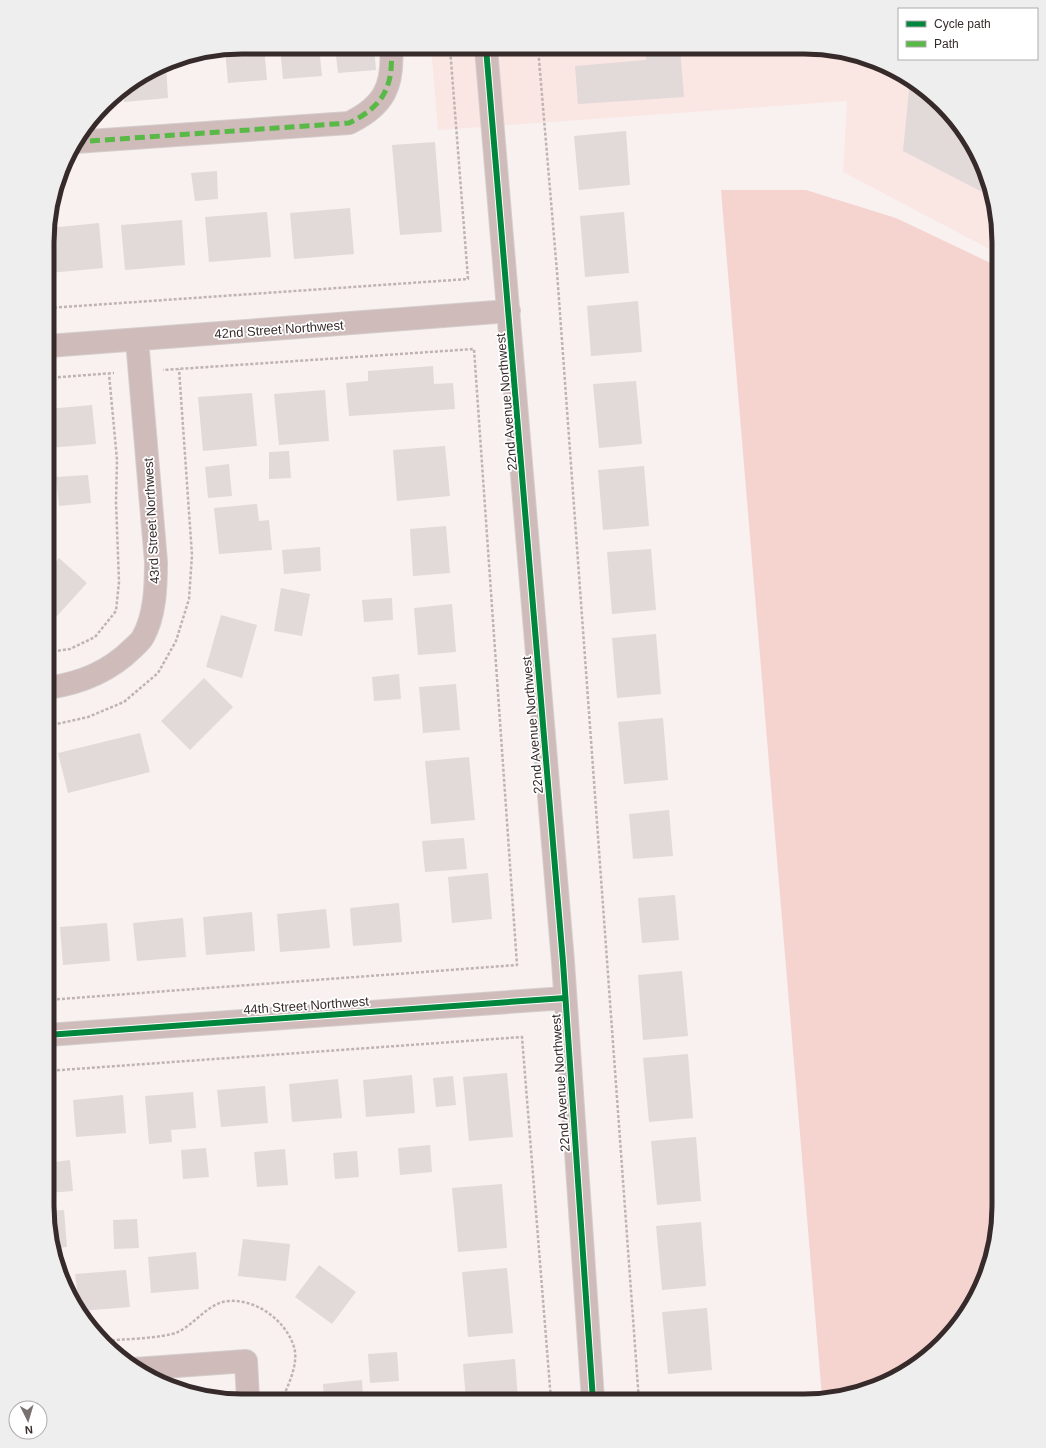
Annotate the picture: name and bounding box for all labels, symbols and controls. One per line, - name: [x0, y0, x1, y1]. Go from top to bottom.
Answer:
- legend: [898, 8, 1038, 60]
- text: Cycle path: [934, 17, 991, 31]
- text: Path: [934, 37, 959, 51]
- street label: 42nd Street Northwest: [214, 317, 344, 341]
- street label: 22nd Avenue Northwest: [493, 332, 520, 471]
- street label: 43rd Street Northwest: [141, 457, 162, 585]
- street label: 22nd Avenue Northwest: [519, 655, 546, 794]
- street label: 44th Street Northwest: [243, 994, 370, 1017]
- street label: 22nd Avenue Northwest: [548, 1013, 573, 1152]
- north arrow: [8, 1400, 48, 1440]
- text: N: [24, 1424, 33, 1436]

